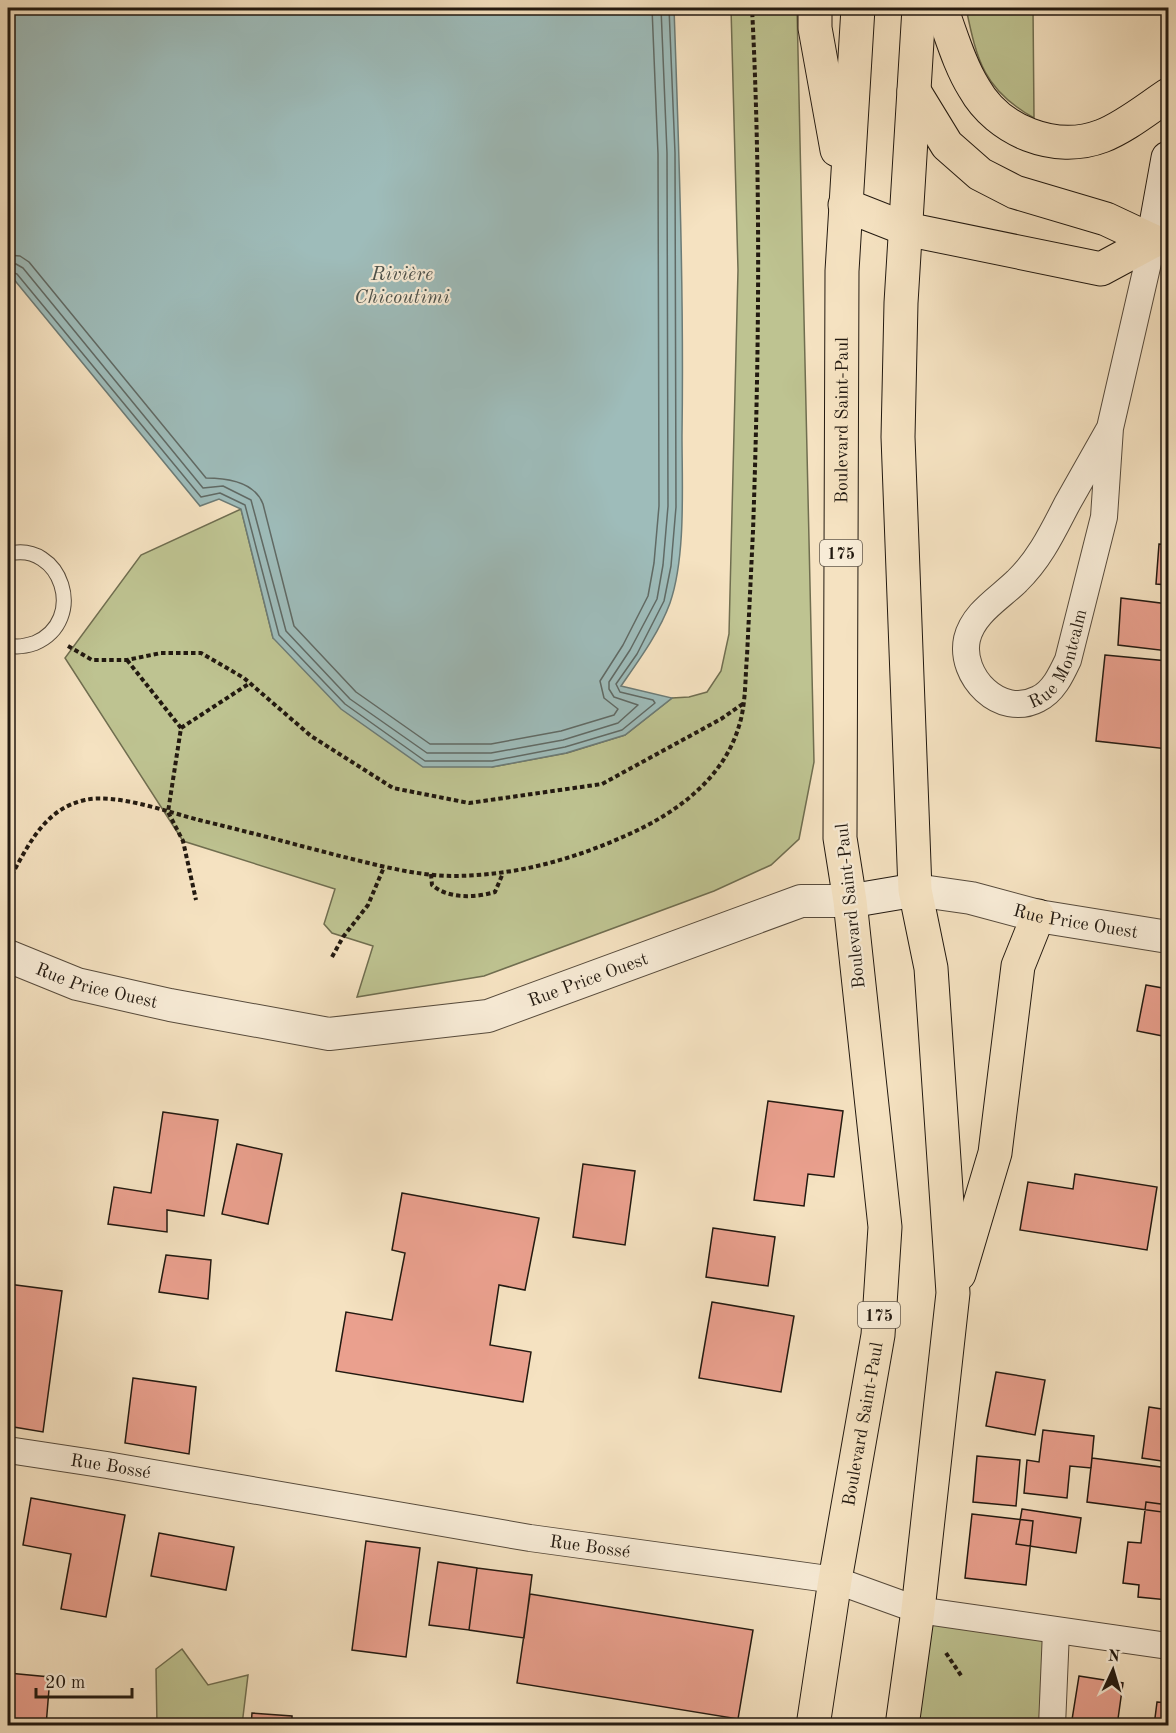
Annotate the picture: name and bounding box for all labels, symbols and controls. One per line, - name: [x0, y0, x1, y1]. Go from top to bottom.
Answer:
- water label: Rivière Chicoutimi: [354, 265, 450, 308]
- street label: Boulevard Saint-Paul: [833, 337, 852, 504]
- road number: 175: [820, 540, 862, 566]
- street label: Rue Montcalm: [1026, 607, 1090, 712]
- street label: Boulevard Saint-Paul: [833, 822, 869, 989]
- street label: Rue Price Ouest: [1011, 902, 1139, 942]
- street label: Rue Price Ouest: [526, 950, 651, 1010]
- street label: Rue Price Ouest: [33, 960, 159, 1012]
- road number: 175: [858, 1302, 900, 1328]
- street label: Boulevard Saint-Paul: [840, 1341, 887, 1508]
- street label: Rue Bossé: [69, 1452, 152, 1482]
- street label: Rue Bossé: [549, 1533, 631, 1562]
- north arrow: [1083, 1640, 1143, 1700]
- text: N: [1107, 1649, 1121, 1665]
- scale bar: [36, 1661, 132, 1699]
- text: 20 m: [45, 1674, 85, 1692]

